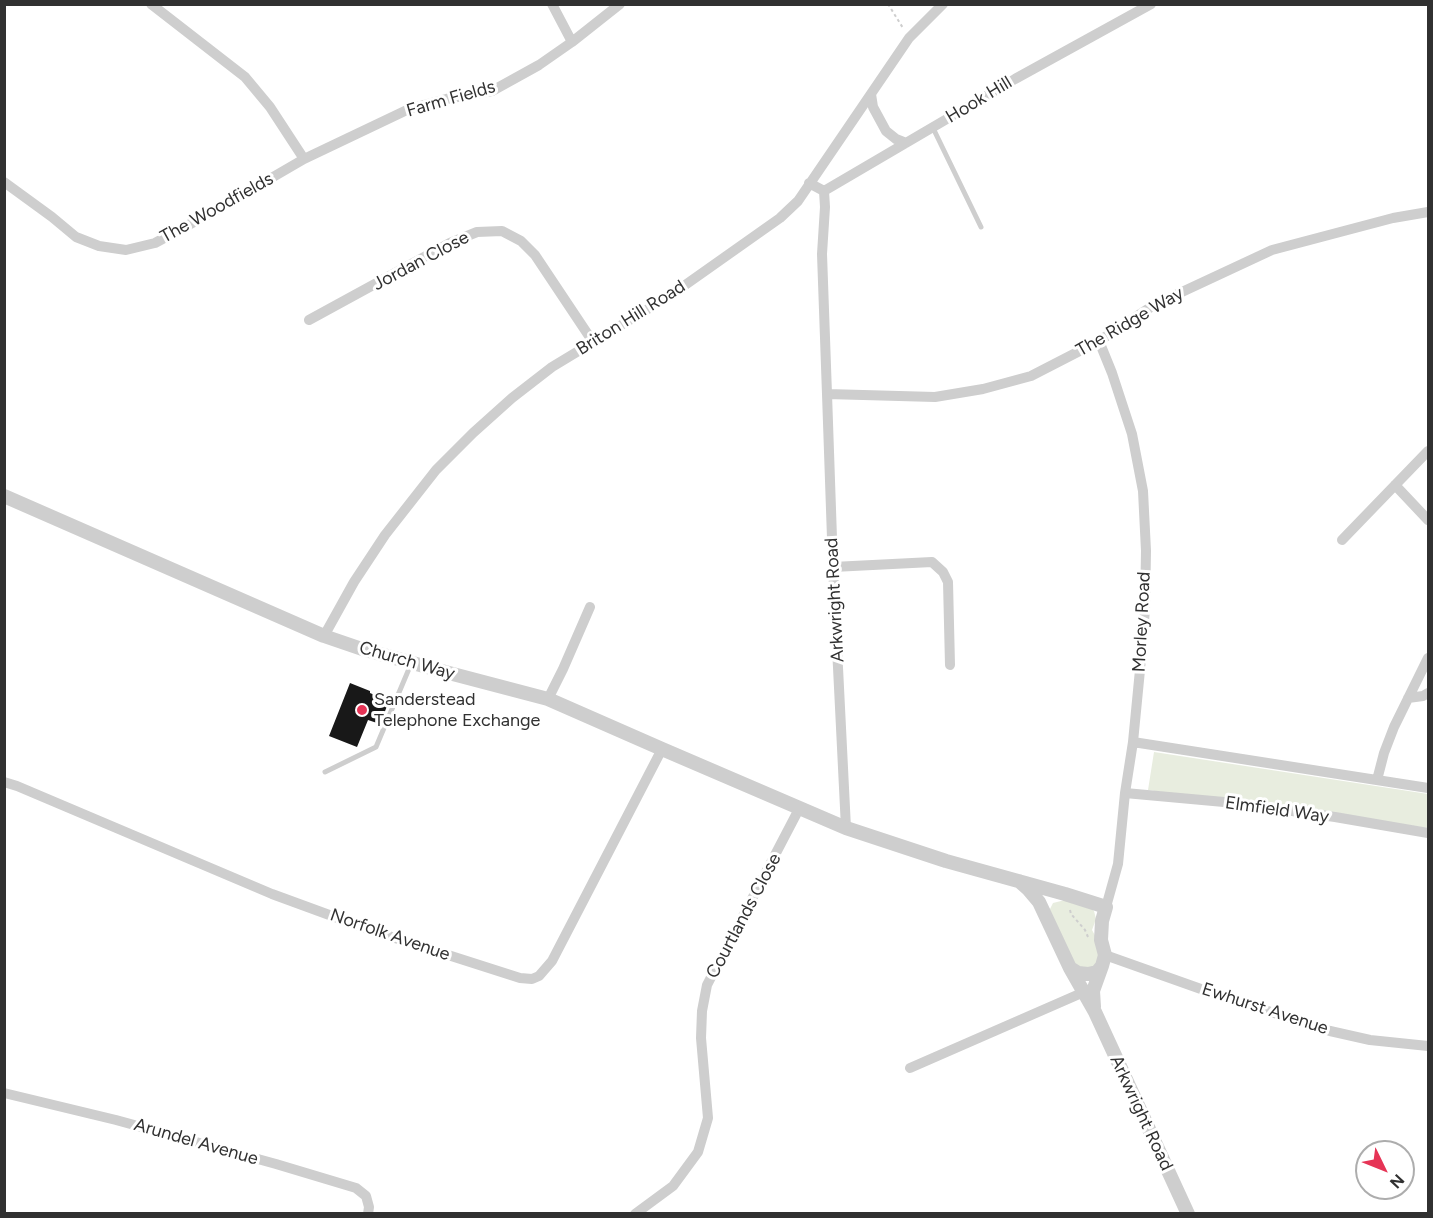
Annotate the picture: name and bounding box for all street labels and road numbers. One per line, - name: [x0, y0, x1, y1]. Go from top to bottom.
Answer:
- street label: Hook Hill: [942, 72, 1016, 128]
- street label: Farm Fields: [404, 76, 498, 122]
- street label: The Woodfields: [157, 168, 277, 248]
- street label: Jordan Close: [369, 227, 473, 295]
- street label: Briton Hill Road: [573, 276, 689, 360]
- street label: The Ridge Way: [1073, 283, 1187, 361]
- street label: Arkwright Road: [821, 537, 849, 663]
- street label: Morley Road: [1129, 571, 1155, 673]
- street label: Church Way: [357, 637, 457, 685]
- street label: Elmfield Way: [1224, 792, 1330, 828]
- street label: Courtlands Close: [702, 850, 786, 982]
- street label: Norfolk Avenue: [327, 904, 453, 966]
- street label: Ewhurst Avenue: [1199, 978, 1331, 1040]
- street label: Arkwright Road: [1105, 1052, 1177, 1174]
- street label: Arundel Avenue: [131, 1114, 261, 1170]

